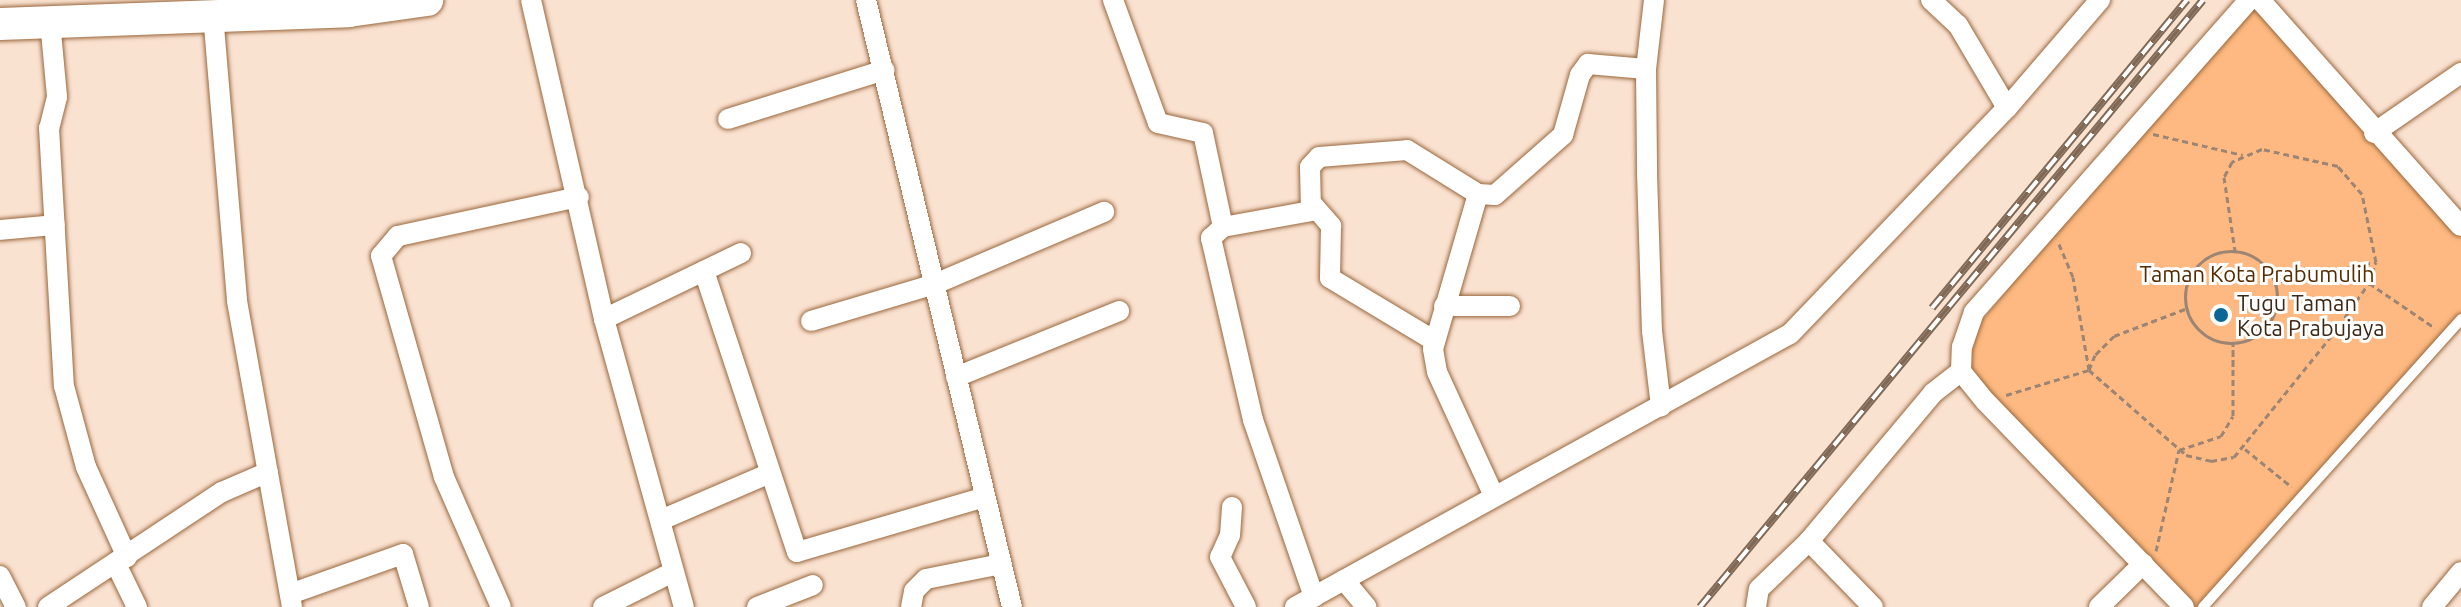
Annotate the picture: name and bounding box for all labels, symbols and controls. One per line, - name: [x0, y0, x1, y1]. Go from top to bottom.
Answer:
- park label: Taman Kota Prabumulih: [2140, 261, 2374, 287]
- place label: Tugu Taman Kota Prabujaya: [2237, 289, 2385, 340]
- marker: Tugu Taman Kota Prabujaya: [2212, 306, 2230, 324]

